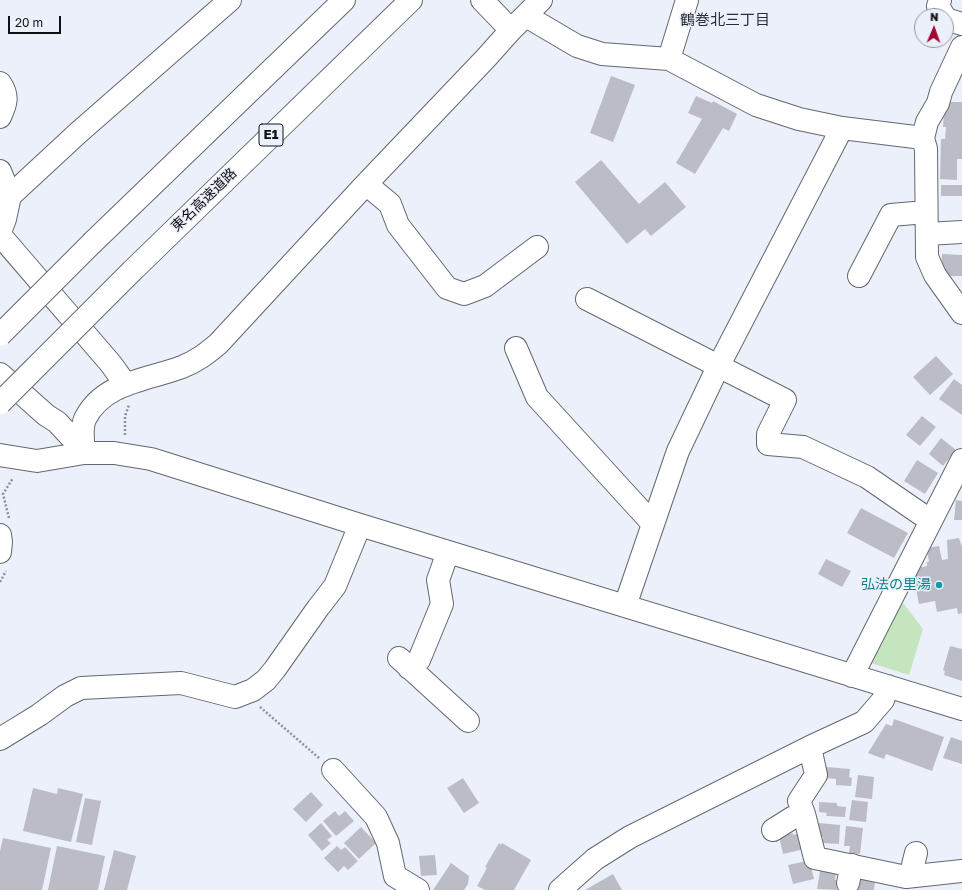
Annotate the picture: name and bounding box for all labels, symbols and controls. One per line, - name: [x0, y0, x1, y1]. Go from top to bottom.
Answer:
- scale bar: [10, 8, 63, 34]
- north arrow: [914, 8, 954, 48]
- text: N: [930, 10, 939, 23]
- district label: 鶴巻北三丁目: [680, 11, 770, 29]
- text: 20 m: [15, 15, 43, 30]
- road number: E1: [259, 124, 283, 146]
- street label: 東名高速道路: [168, 165, 240, 235]
- place label: 弘法の里湯: [861, 577, 931, 593]
- marker: 弘法の里湯: [934, 580, 944, 590]

